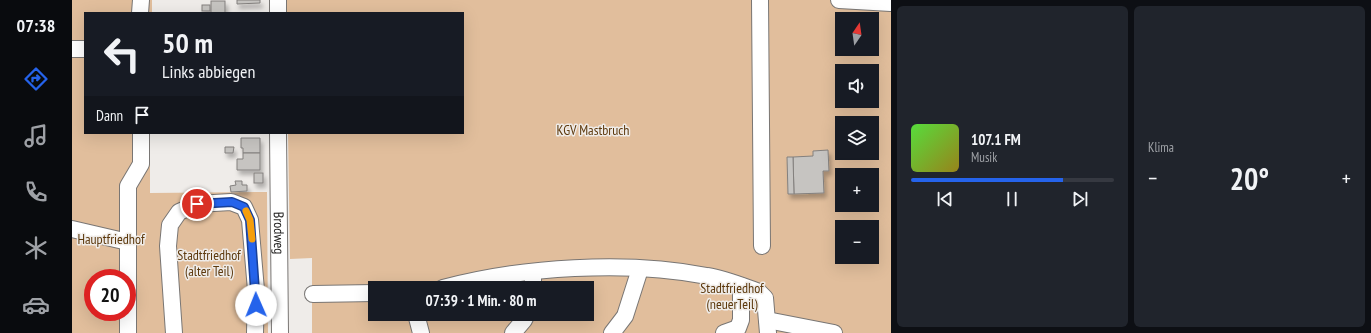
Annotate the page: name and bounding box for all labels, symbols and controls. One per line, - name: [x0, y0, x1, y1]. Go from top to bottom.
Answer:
- north arrow: [835, 12, 879, 56]
- map controls: [835, 12, 879, 264]
- text: 07:38: [17, 14, 55, 37]
- text: 50 m: [162, 24, 213, 61]
- icon: left: [96, 28, 148, 80]
- text: Links abbiegen: [162, 60, 255, 83]
- button: sound: [835, 64, 879, 108]
- icon: directions: [22, 65, 50, 93]
- icon: arrive: [131, 104, 153, 126]
- text: Dann: [96, 106, 123, 125]
- button: layers: [835, 116, 879, 160]
- park label: KGV Mastbruch: [557, 121, 629, 139]
- icon: music: [22, 122, 50, 150]
- text: 107.1 FM: [971, 130, 1021, 149]
- text: Klima: [1148, 139, 1174, 156]
- text: Musik: [971, 149, 997, 166]
- text: 20°: [1230, 159, 1269, 198]
- text: −: [1148, 164, 1157, 192]
- text: +: [1342, 164, 1351, 192]
- button: +: [835, 168, 879, 212]
- icon: phone: [22, 178, 50, 206]
- pin: [180, 187, 214, 221]
- icon: previous: [934, 188, 956, 210]
- icon: pause: [1001, 188, 1023, 210]
- icon: next: [1069, 188, 1091, 210]
- icon: arrive: [186, 193, 208, 215]
- street label: Brodweg: [270, 212, 288, 254]
- button: −: [835, 220, 879, 264]
- park label: Hauptfriedhof: [77, 230, 145, 248]
- icon: climate: [22, 234, 50, 262]
- park label: Stadtfriedhof (alter Teil): [177, 246, 241, 280]
- speed limit sign: 20: [84, 269, 136, 321]
- park label: Stadtfriedhof (neuerTeil): [700, 279, 764, 313]
- position arrow: [235, 284, 277, 326]
- icon: car: [22, 291, 50, 319]
- text: 07:39 · 1 Min. · 80 m: [425, 291, 537, 310]

